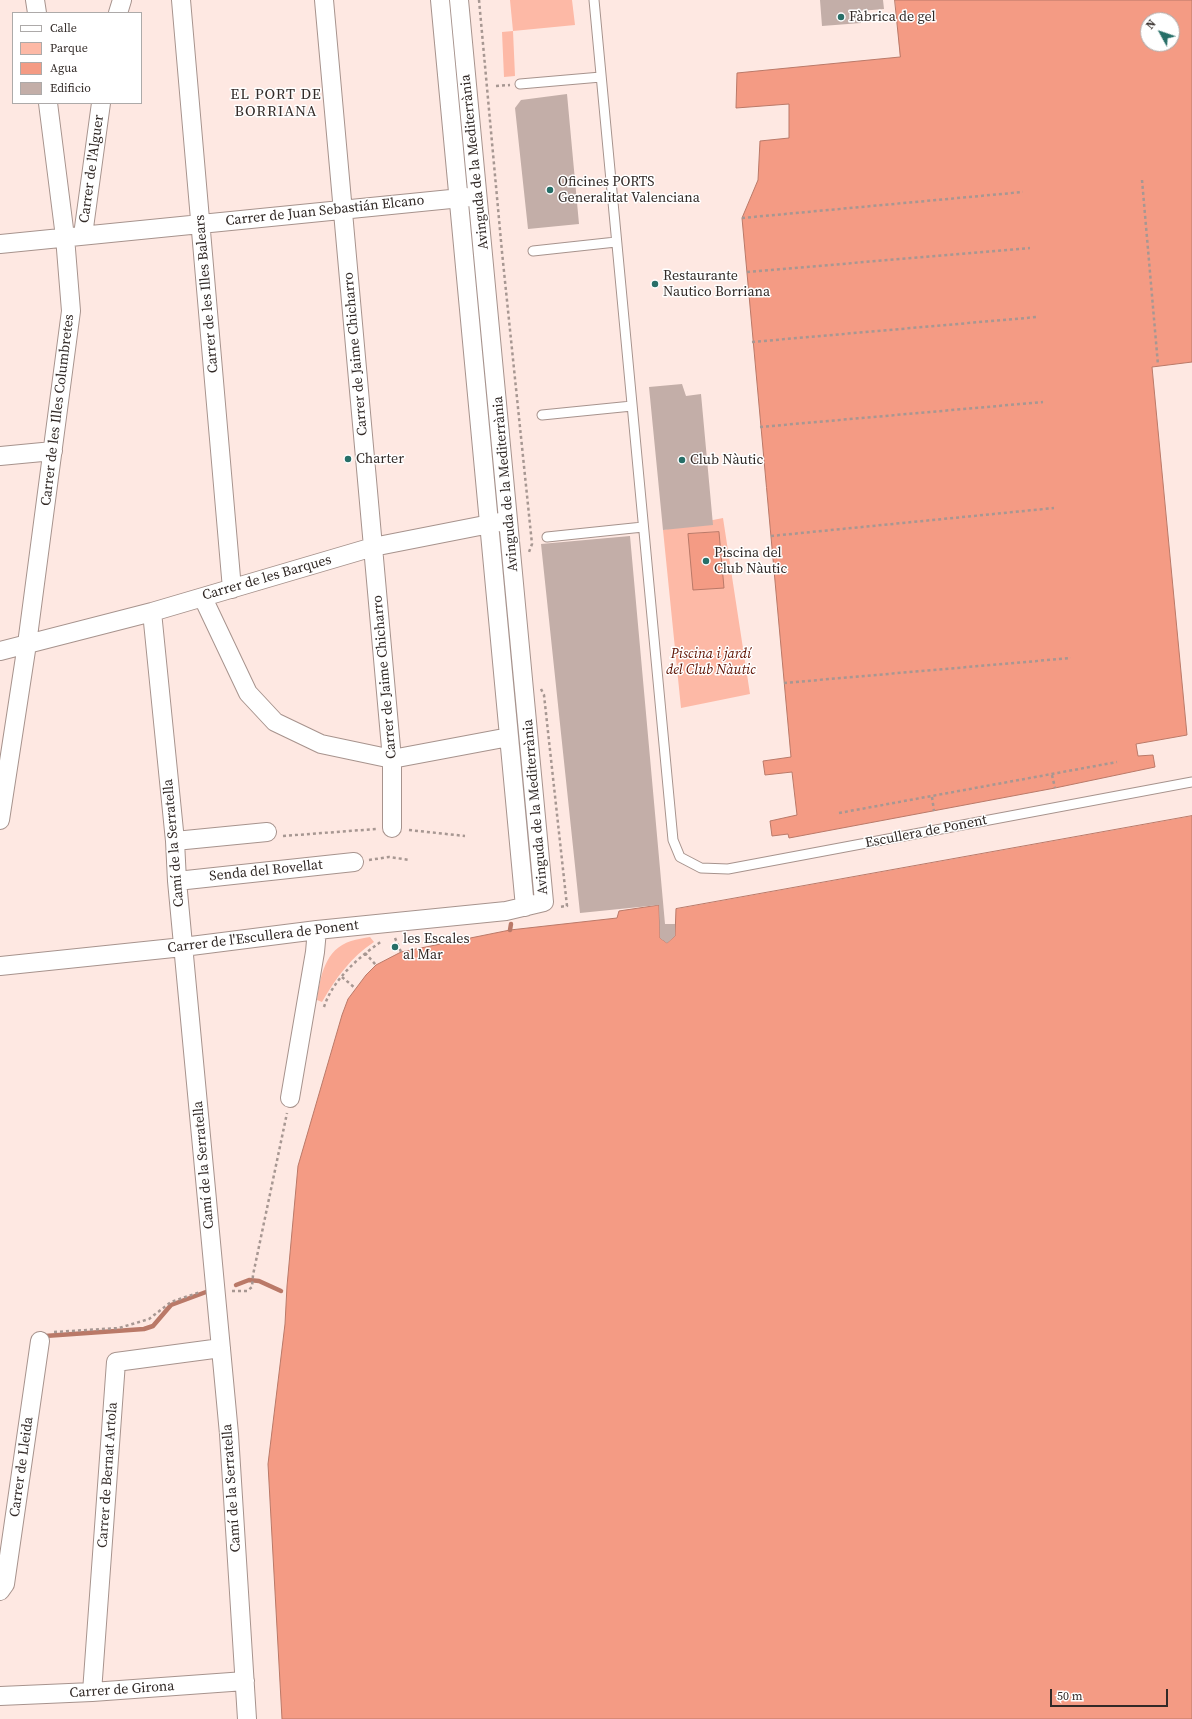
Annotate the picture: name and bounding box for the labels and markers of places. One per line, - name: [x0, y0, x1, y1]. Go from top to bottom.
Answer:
- place label: Fàbrica de gel: [849, 9, 936, 25]
- marker: Fàbrica de gel: [836, 12, 846, 22]
- place label: Oficines PORTS Generalitat Valenciana: [558, 174, 700, 206]
- marker: Oficines PORTS Generalitat Valenciana: [545, 185, 555, 195]
- place label: Restaurante Nautico Borriana: [663, 268, 770, 300]
- marker: Restaurante Nautico Borriana: [650, 279, 660, 289]
- place label: Charter: [356, 451, 404, 467]
- place label: Club Nàutic: [690, 452, 763, 468]
- marker: Charter: [343, 454, 353, 464]
- marker: Club Nàutic: [677, 455, 687, 465]
- place label: Piscina del Club Nàutic: [714, 545, 787, 578]
- marker: Piscina del Club Nàutic: [701, 556, 711, 566]
- place label: les Escales al Mar: [403, 931, 470, 964]
- marker: les Escales al Mar: [390, 942, 400, 952]

